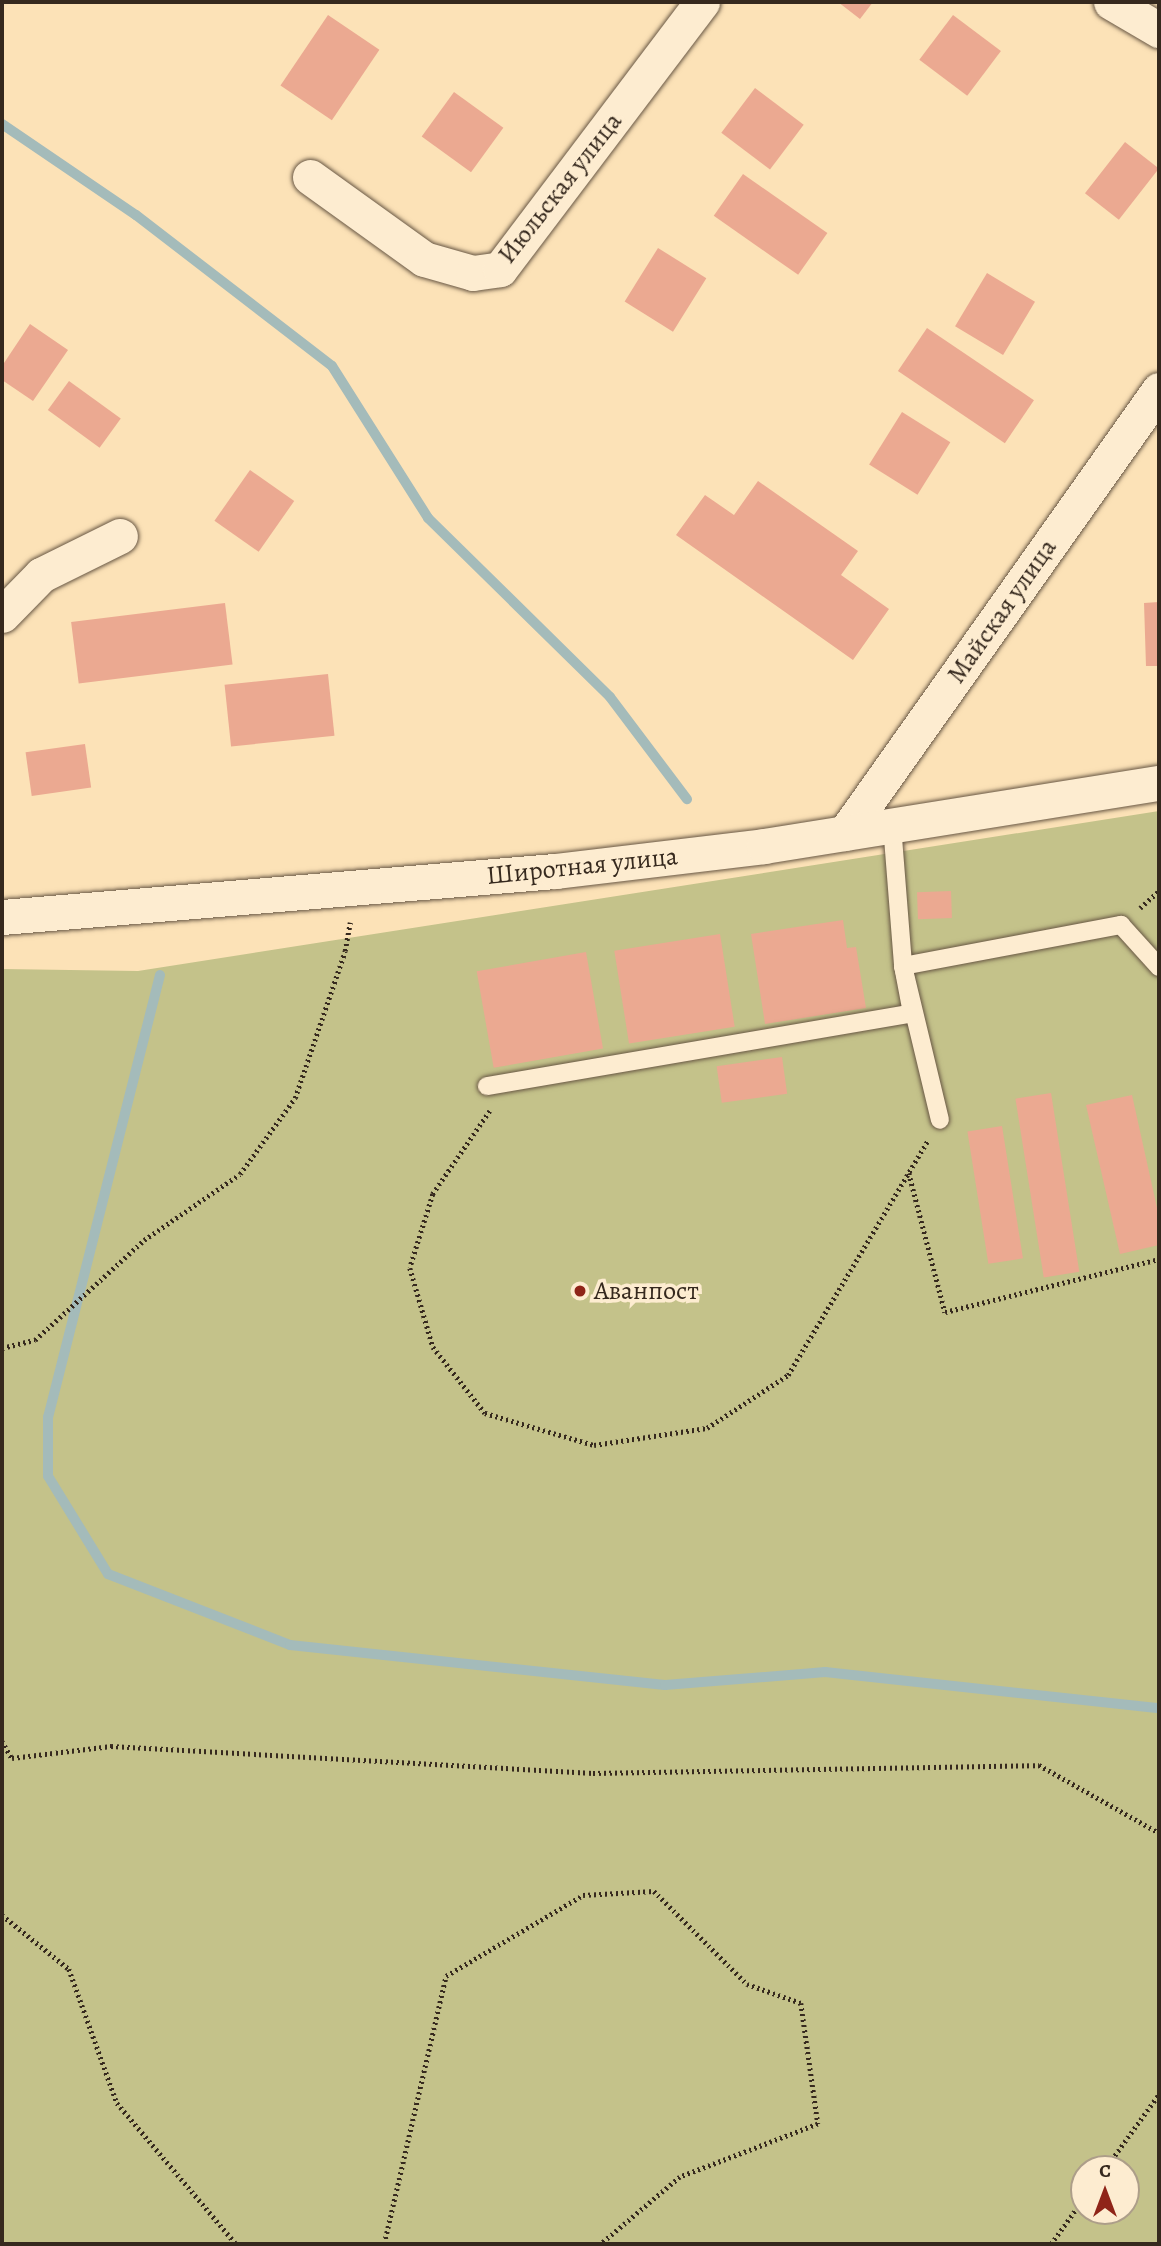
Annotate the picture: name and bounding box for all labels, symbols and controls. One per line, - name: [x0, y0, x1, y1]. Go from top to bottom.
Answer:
- street label: Июльская улица: [491, 106, 629, 270]
- street label: Майская улица: [941, 533, 1063, 689]
- street label: Широтная улица: [485, 840, 679, 892]
- place label: Аванпост: [594, 1275, 699, 1307]
- marker: Аванпост: [572, 1283, 588, 1299]
- north arrow: [1070, 2155, 1140, 2225]
- text: С: [1099, 2158, 1111, 2184]

